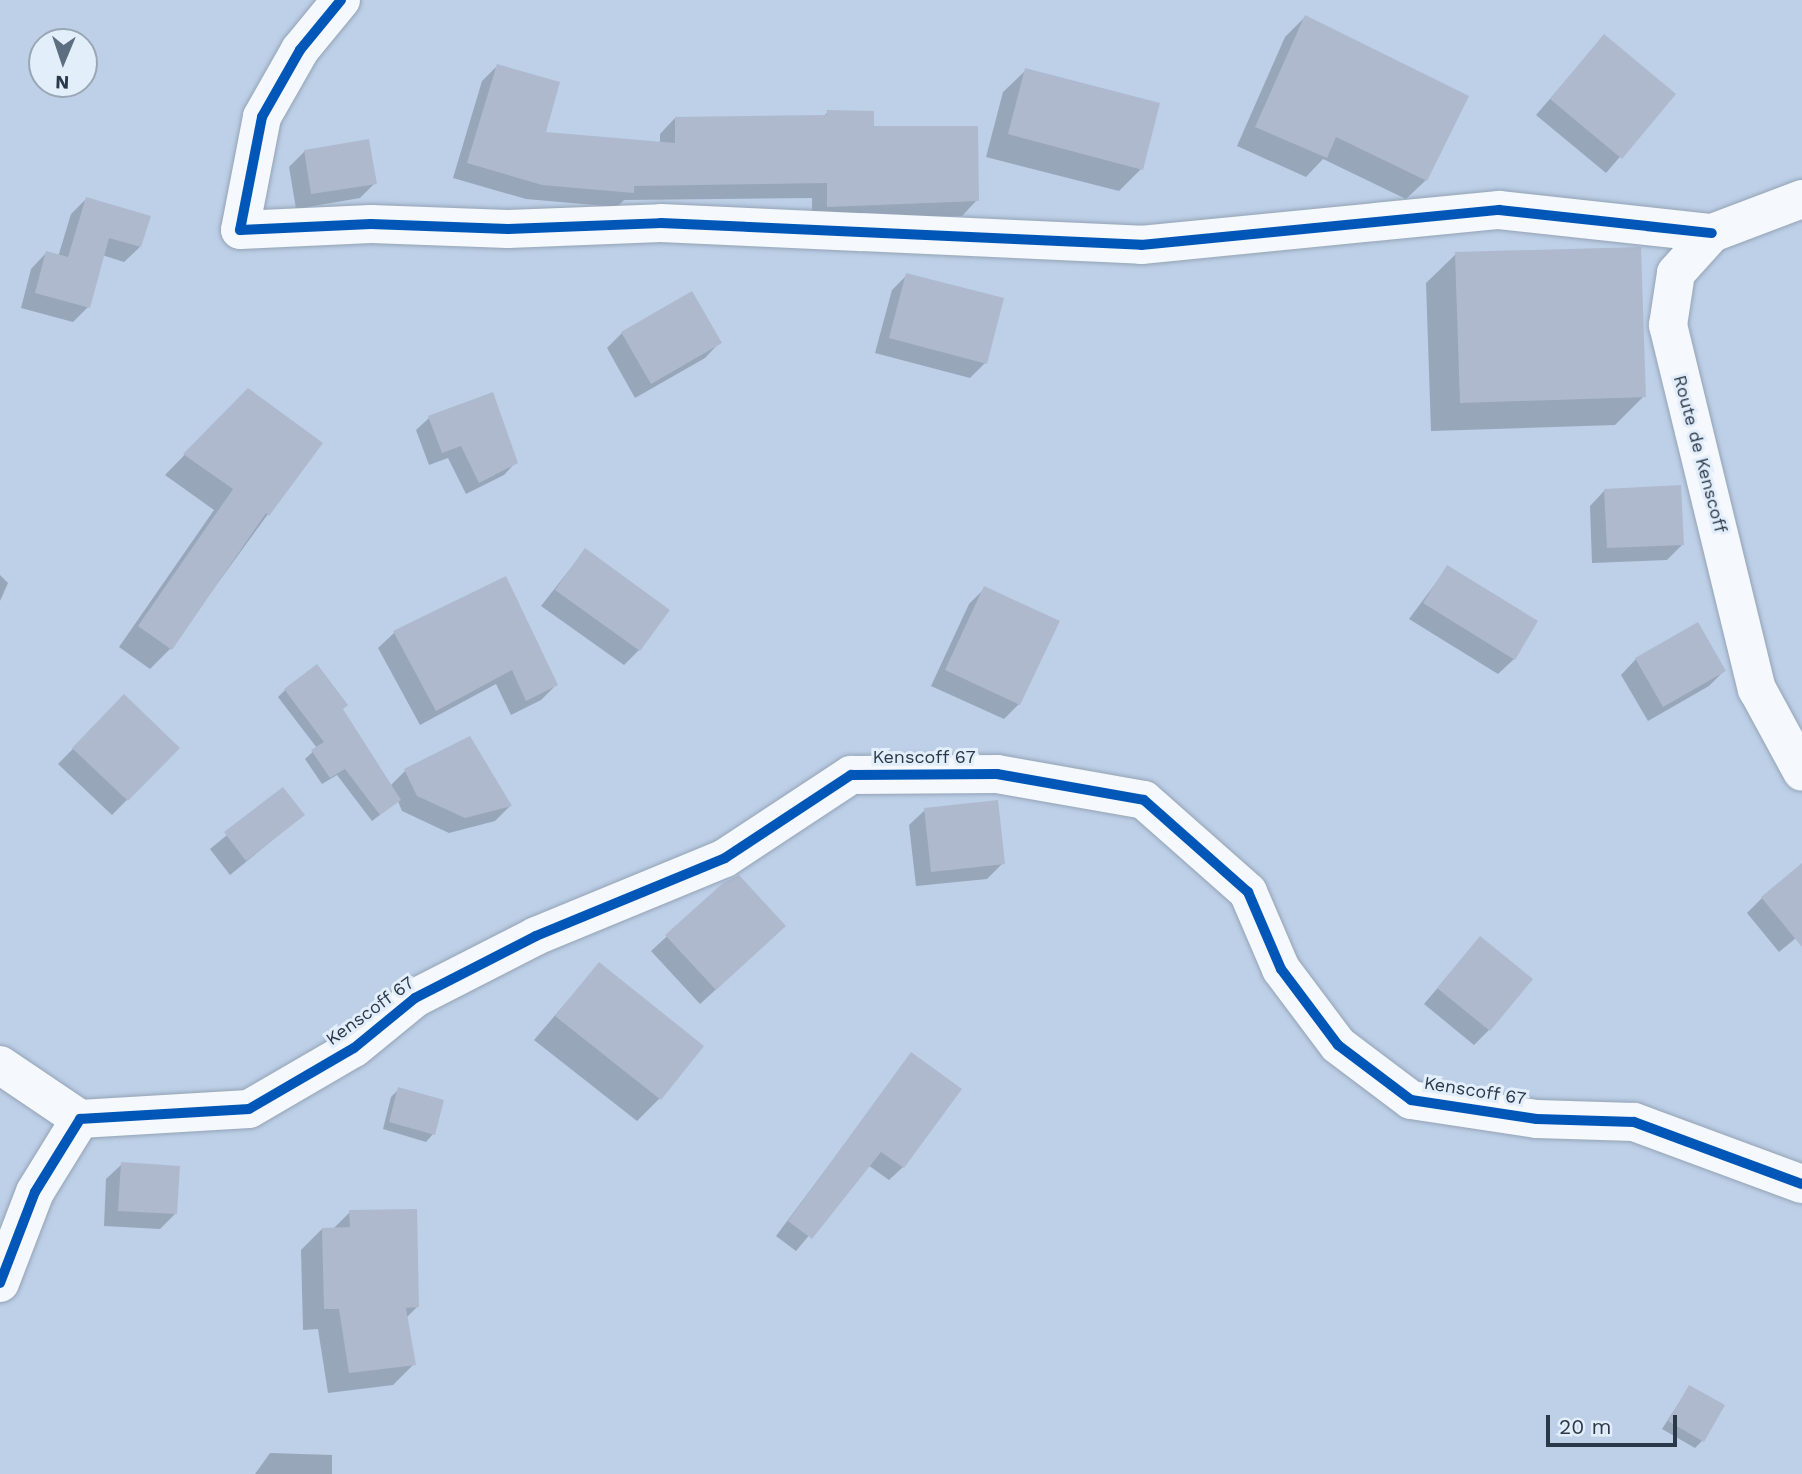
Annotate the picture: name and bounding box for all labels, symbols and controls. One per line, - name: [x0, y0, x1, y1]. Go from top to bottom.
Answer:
- north arrow: [28, 28, 98, 98]
- text: N: [55, 71, 70, 94]
- street label: Route de Kenscoff: [1669, 373, 1731, 535]
- street label: Kenscoff 67: [872, 746, 976, 768]
- street label: Kenscoff 67: [322, 972, 418, 1050]
- street label: Kenscoff 67: [1422, 1072, 1528, 1110]
- scale bar: [1550, 1400, 1681, 1444]
- text: 20 m: [1559, 1414, 1611, 1439]

